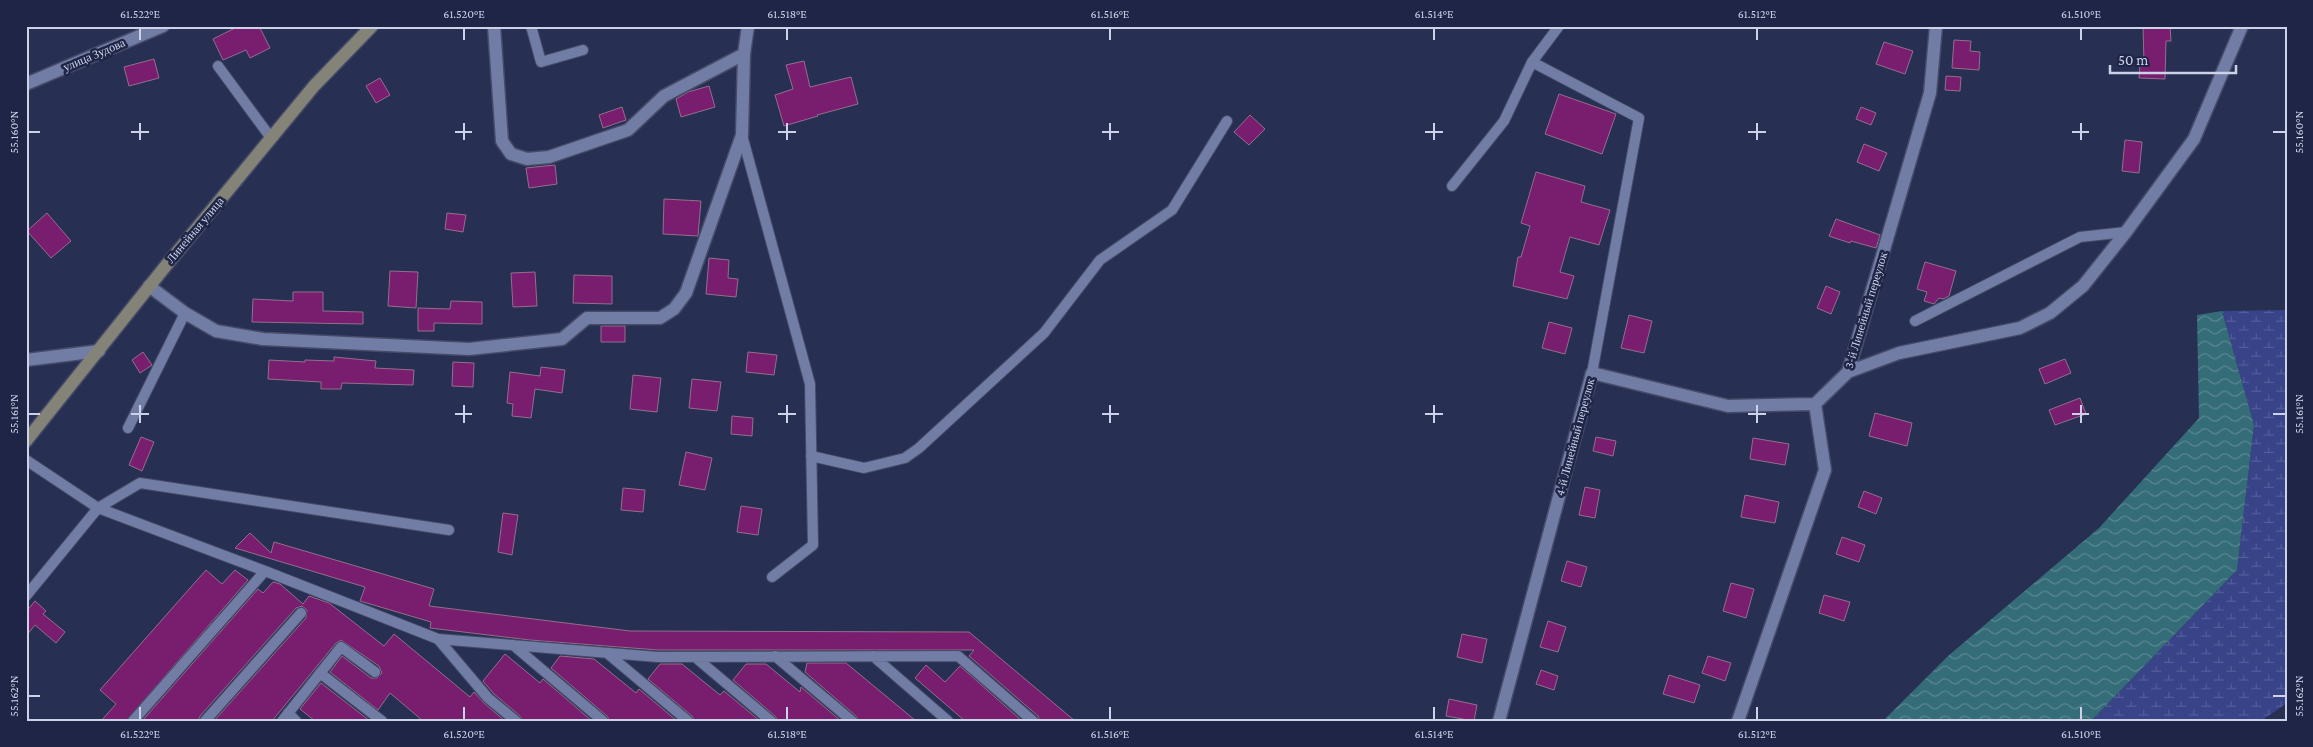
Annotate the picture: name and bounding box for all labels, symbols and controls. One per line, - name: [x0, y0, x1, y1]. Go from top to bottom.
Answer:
- text: 61.522°E: [120, 7, 161, 21]
- text: 61.520°E: [443, 7, 485, 21]
- text: 61.518°E: [767, 7, 807, 21]
- text: 61.516°E: [1091, 7, 1130, 21]
- text: 61.514°E: [1414, 7, 1454, 21]
- text: 61.512°E: [1738, 7, 1777, 21]
- text: 61.510°E: [2061, 7, 2101, 21]
- street label: улица Зудова: [61, 35, 128, 74]
- scale bar: [2110, 42, 2237, 74]
- text: 50 m: [2118, 52, 2148, 68]
- text: 55.160°N: [7, 110, 21, 153]
- text: 55.160°N: [2292, 110, 2306, 153]
- street label: Линейная улица: [163, 194, 227, 266]
- street label: 3-й Линейный переулок: [1842, 250, 1890, 370]
- street label: 4-й Линейный переулок: [1553, 377, 1597, 497]
- text: 55.161°N: [7, 394, 21, 434]
- text: 55.161°N: [2292, 394, 2306, 434]
- text: 55.162°N: [7, 675, 21, 717]
- text: 55.162°N: [2292, 675, 2306, 717]
- text: 61.522°E: [120, 727, 161, 741]
- text: 61.520°E: [443, 727, 485, 741]
- text: 61.518°E: [767, 727, 807, 741]
- text: 61.516°E: [1091, 727, 1130, 741]
- text: 61.514°E: [1414, 727, 1454, 741]
- text: 61.512°E: [1738, 727, 1777, 741]
- text: 61.510°E: [2061, 727, 2101, 741]

